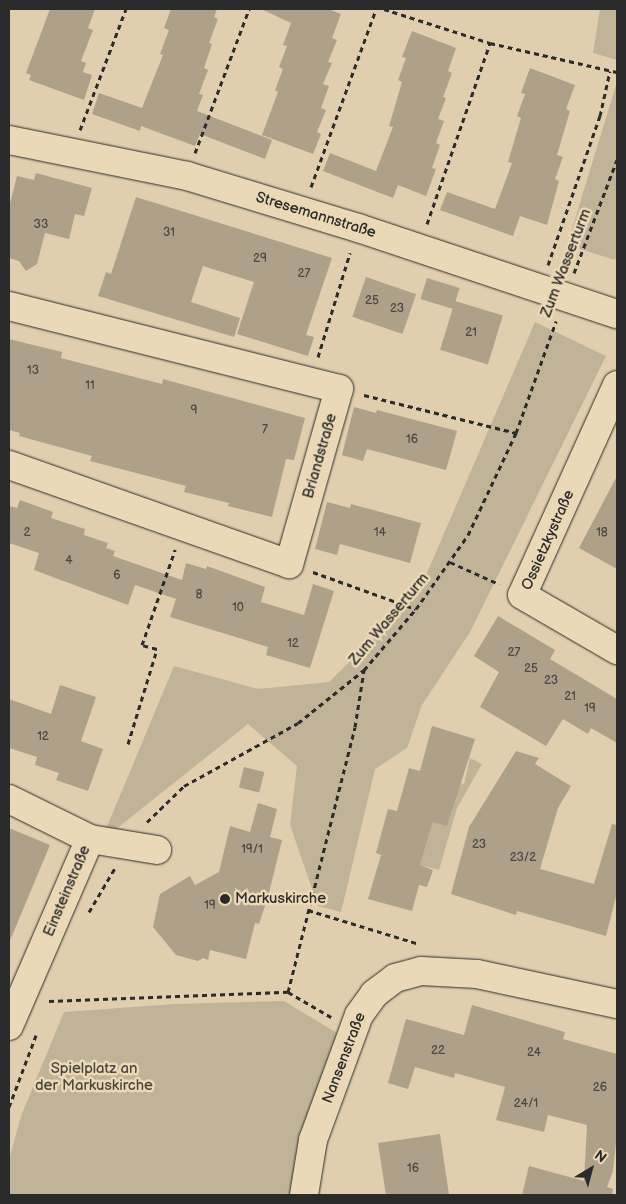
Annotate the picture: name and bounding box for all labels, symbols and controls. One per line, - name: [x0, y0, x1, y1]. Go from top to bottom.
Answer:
- street label: Stresemannstraße: [254, 188, 378, 242]
- street label: Zum Wasserturm: [537, 206, 595, 320]
- house number: 33: [34, 218, 48, 232]
- house number: 31: [163, 226, 175, 240]
- house number: 29: [253, 252, 267, 266]
- house number: 27: [298, 267, 310, 281]
- house number: 25: [365, 294, 379, 308]
- house number: 23: [390, 302, 404, 316]
- house number: 21: [465, 326, 477, 340]
- house number: 13: [27, 364, 39, 378]
- house number: 11: [85, 379, 95, 393]
- house number: 9: [191, 404, 197, 418]
- street label: Briandstraße: [299, 411, 341, 501]
- house number: 7: [262, 423, 268, 437]
- house number: 16: [406, 433, 418, 447]
- street label: Ossietzkystraße: [518, 487, 578, 593]
- house number: 2: [23, 526, 31, 540]
- house number: 14: [374, 526, 386, 540]
- house number: 18: [596, 526, 608, 540]
- house number: 4: [65, 554, 73, 568]
- house number: 6: [113, 569, 121, 583]
- street label: Zum Wasserturm: [345, 569, 433, 669]
- house number: 8: [196, 588, 202, 602]
- house number: 10: [232, 601, 244, 615]
- house number: 12: [287, 637, 299, 651]
- house number: 27: [508, 646, 520, 660]
- house number: 25: [524, 662, 538, 676]
- house number: 23: [544, 674, 558, 688]
- house number: 21: [564, 690, 576, 704]
- house number: 19: [584, 702, 596, 716]
- house number: 12: [37, 730, 49, 744]
- house number: 23: [472, 838, 486, 852]
- street label: Einsteinstraße: [40, 843, 94, 939]
- house number: 19/1: [241, 843, 263, 857]
- house number: 23/2: [510, 851, 536, 865]
- place label: Markuskirche: [235, 890, 326, 908]
- marker: Markuskirche: [219, 893, 231, 905]
- house number: 19: [204, 899, 216, 913]
- street label: Nansenstraße: [318, 1010, 370, 1106]
- house number: 22: [431, 1044, 445, 1058]
- house number: 24: [527, 1046, 541, 1060]
- park label: Spielplatz an der Markuskirche: [35, 1059, 153, 1094]
- house number: 26: [593, 1081, 607, 1095]
- house number: 24/1: [514, 1097, 538, 1111]
- north arrow: [566, 1144, 616, 1194]
- text: N: [591, 1147, 610, 1167]
- house number: 16: [407, 1162, 419, 1176]

